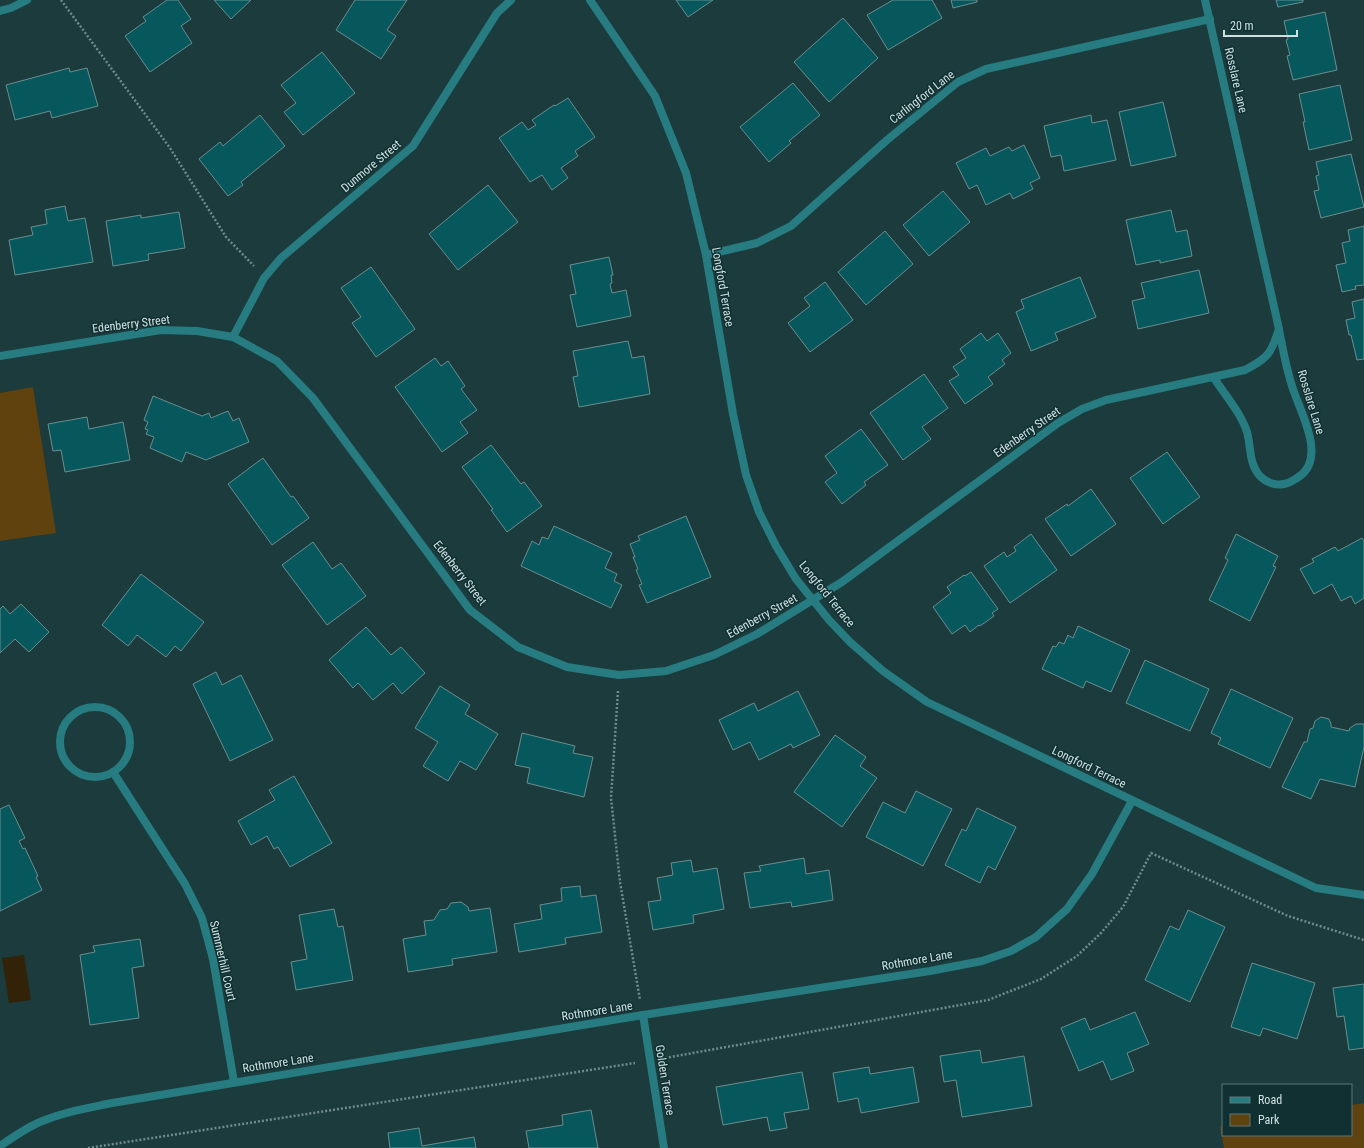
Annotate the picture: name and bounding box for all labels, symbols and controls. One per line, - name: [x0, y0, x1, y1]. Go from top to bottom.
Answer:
- scale bar: [1224, 12, 1297, 38]
- text: 20 m: [1230, 19, 1254, 33]
- street label: Rosslare Lane: [1222, 46, 1250, 114]
- street label: Carlingford Lane: [887, 67, 957, 127]
- street label: Dunmore Street: [338, 137, 404, 195]
- street label: Longford Terrace: [709, 246, 737, 328]
- street label: Edenberry Street: [91, 312, 171, 336]
- street label: Rosslare Lane: [1295, 368, 1328, 436]
- street label: Edenberry Street: [991, 404, 1063, 460]
- street label: Edenberry Street: [430, 538, 490, 608]
- street label: Longford Terrace: [796, 558, 858, 630]
- street label: Edenberry Street: [724, 591, 800, 641]
- street label: Longford Terrace: [1050, 743, 1129, 791]
- street label: Summerhill Court: [207, 919, 239, 1003]
- street label: Rothmore Lane: [881, 947, 954, 973]
- street label: Rothmore Lane: [561, 998, 634, 1024]
- street label: Golden Terrace: [653, 1044, 678, 1117]
- street label: Rothmore Lane: [242, 1050, 315, 1076]
- legend: [1222, 1084, 1352, 1136]
- text: Road: [1258, 1093, 1282, 1107]
- text: Park: [1258, 1113, 1280, 1127]

